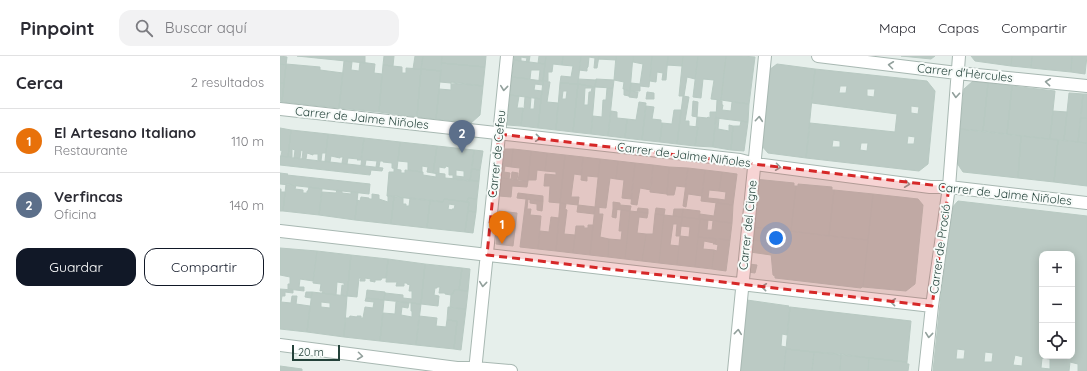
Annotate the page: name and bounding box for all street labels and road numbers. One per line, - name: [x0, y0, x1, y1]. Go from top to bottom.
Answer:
- street label: Carrer d'Hèrcules: [916, 60, 1014, 85]
- street label: Carrer de Jaime Niñoles: [294, 103, 430, 132]
- street label: Carrer de Cefeu: [484, 109, 509, 199]
- street label: Carrer de Jaime Niñoles: [616, 139, 752, 170]
- street label: Carrer del Cigne: [735, 179, 760, 271]
- street label: Carrer de Jaime Niñoles: [937, 179, 1073, 208]
- street label: Carrer de Proció: [926, 203, 953, 295]

